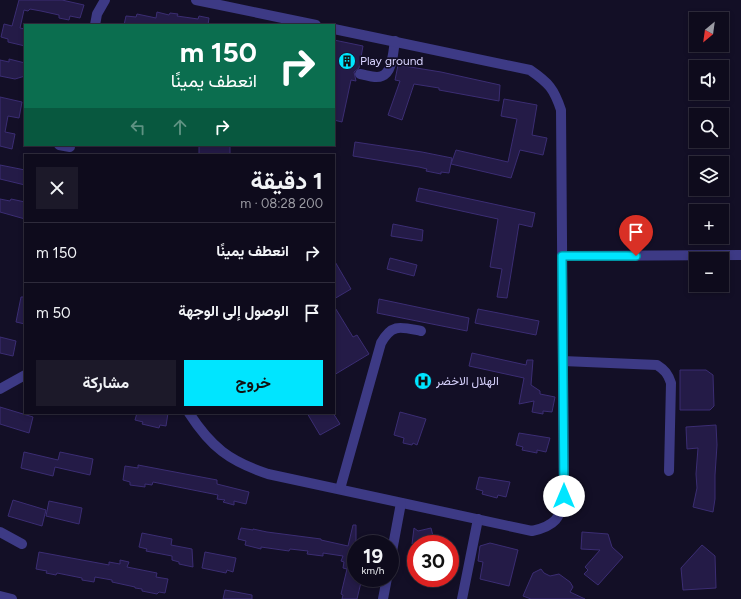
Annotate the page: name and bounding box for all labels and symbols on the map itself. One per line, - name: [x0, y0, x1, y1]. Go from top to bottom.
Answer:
- north arrow: [689, 12, 729, 52]
- building icon: Play ground: [337, 51, 357, 71]
- place label: Play ground: [360, 54, 423, 68]
- pin: [619, 215, 653, 256]
- hospital icon: الهلال الاخضر: [413, 371, 433, 391]
- place label: الهلال الاخضر: [435, 374, 499, 389]
- position arrow: [543, 475, 585, 517]
- speed limit sign: 30: [407, 535, 459, 587]

